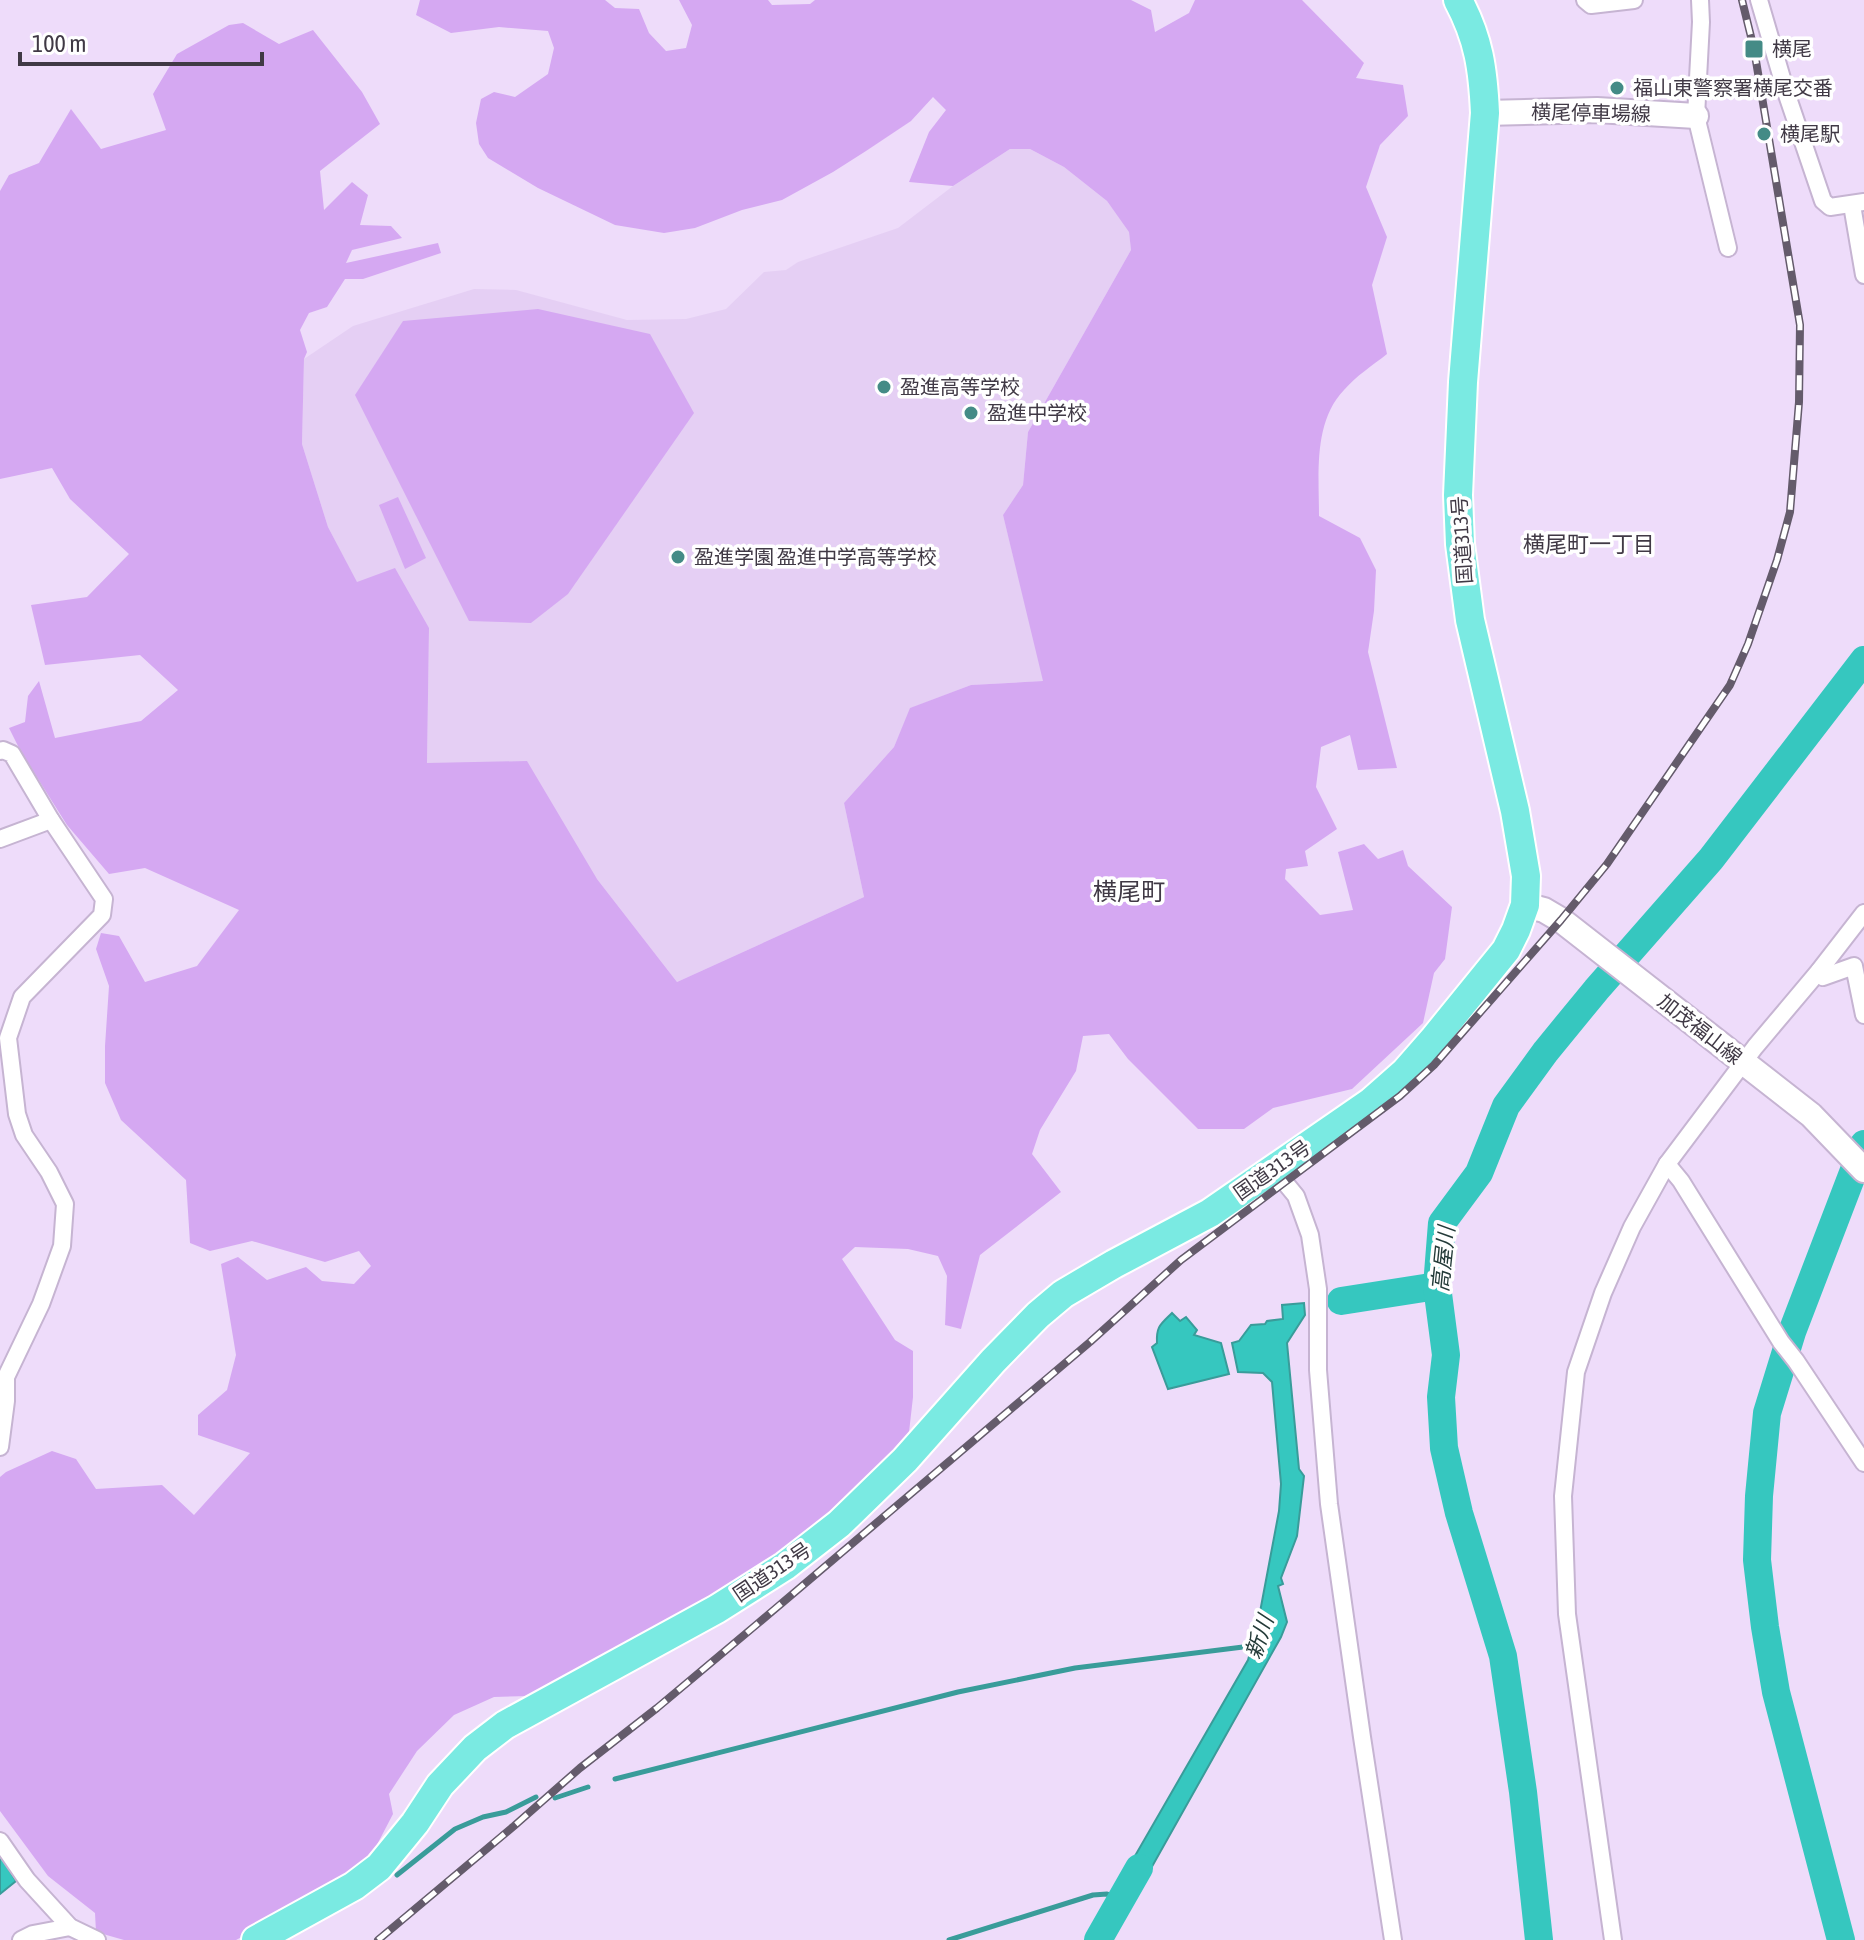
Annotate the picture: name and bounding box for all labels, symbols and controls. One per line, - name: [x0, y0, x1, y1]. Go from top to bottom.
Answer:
- scale bar: [20, 16, 262, 66]
- text: 100 m: [32, 30, 86, 57]
- place label: 横尾: [1772, 37, 1812, 60]
- marker: 横尾: [1743, 38, 1765, 60]
- place label: 福山東警察署横尾交番: [1633, 76, 1833, 99]
- marker: 福山東警察署横尾交番: [1608, 79, 1626, 97]
- street label: 横尾停車場線: [1531, 100, 1651, 125]
- place label: 横尾駅: [1780, 122, 1840, 145]
- marker: 横尾駅: [1755, 125, 1773, 143]
- place label: 盈進高等学校: [900, 375, 1020, 398]
- marker: 盈進高等学校: [875, 378, 893, 396]
- place label: 盈進中学校: [987, 401, 1087, 424]
- marker: 盈進中学校: [962, 404, 980, 422]
- street label: 国道313号: [1447, 495, 1476, 585]
- district label: 横尾町一丁目: [1523, 531, 1655, 557]
- place label: 盈進学園 盈進中学高等学校: [694, 545, 937, 568]
- marker: 盈進学園 盈進中学高等学校: [669, 548, 687, 566]
- district label: 横尾町: [1093, 878, 1165, 905]
- street label: 加茂福山線: [1654, 989, 1747, 1068]
- street label: 国道313号: [1229, 1135, 1314, 1204]
- water label: 高屋川: [1427, 1223, 1460, 1293]
- street label: 国道313号: [729, 1537, 815, 1606]
- water label: 新川: [1240, 1610, 1279, 1662]

